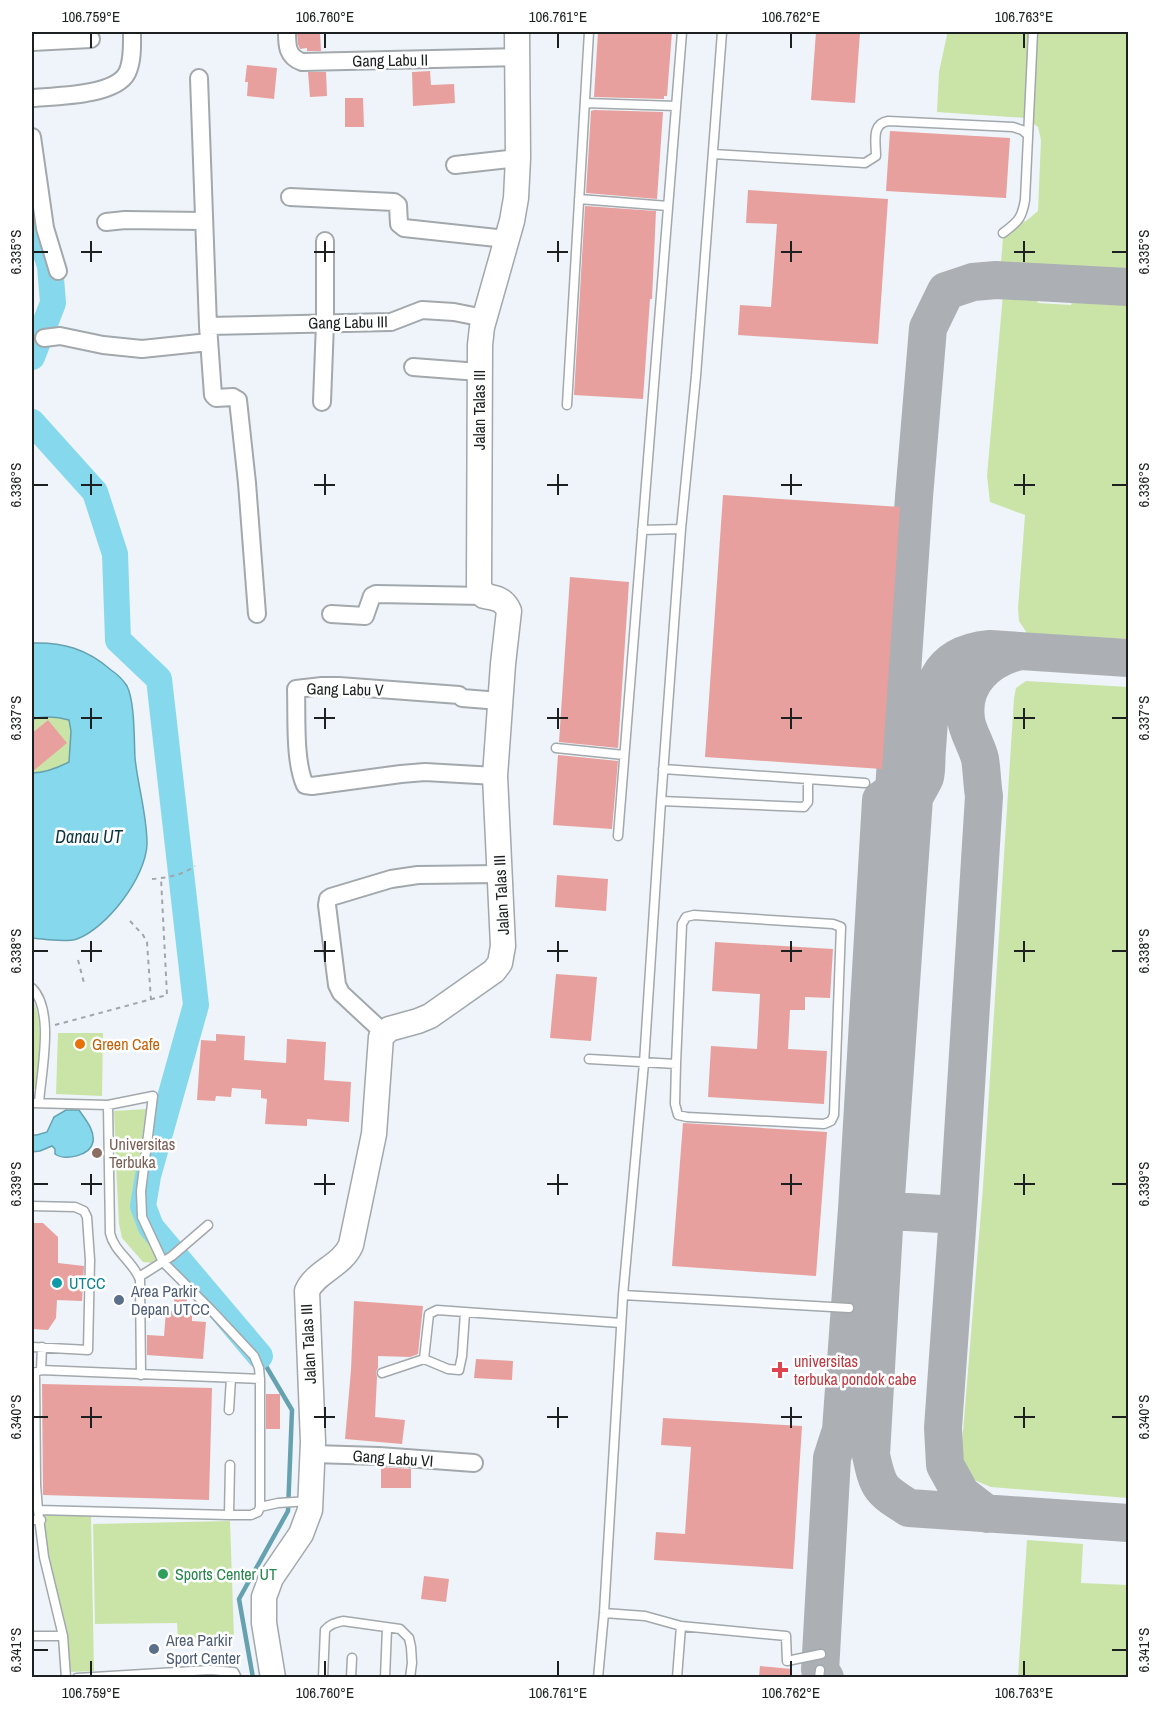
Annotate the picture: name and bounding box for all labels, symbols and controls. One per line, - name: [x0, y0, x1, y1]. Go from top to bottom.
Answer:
- text: 106.759°E: [62, 6, 120, 27]
- text: 106.760°E: [296, 6, 354, 27]
- text: 106.761°E: [529, 6, 587, 27]
- text: 106.762°E: [762, 6, 820, 27]
- text: 106.763°E: [995, 6, 1053, 27]
- street label: Gang Labu II: [352, 48, 428, 72]
- text: 6.335°S: [5, 230, 26, 275]
- text: 6.335°S: [1133, 230, 1154, 275]
- street label: Gang Labu III: [308, 310, 388, 334]
- street label: Jalan Talas III: [468, 370, 490, 450]
- text: 6.336°S: [5, 463, 26, 508]
- text: 6.336°S: [1133, 463, 1154, 508]
- street label: Gang Labu V: [306, 677, 384, 701]
- text: 6.337°S: [5, 696, 26, 741]
- text: 6.337°S: [1133, 696, 1154, 741]
- water label: Danau UT: [55, 824, 124, 849]
- street label: Jalan Talas III: [488, 854, 514, 936]
- text: 6.338°S: [5, 929, 26, 974]
- text: 6.338°S: [1133, 929, 1154, 974]
- place label: Green Cafe: [92, 1033, 160, 1055]
- marker: Green Cafe: [73, 1037, 87, 1051]
- place label: Universitas Terbuka: [109, 1133, 175, 1173]
- marker: Universitas Terbuka: [90, 1146, 104, 1160]
- text: 6.339°S: [5, 1162, 26, 1207]
- text: 6.339°S: [1133, 1162, 1154, 1207]
- place label: UTCC: [69, 1272, 105, 1294]
- marker: UTCC: [50, 1276, 64, 1290]
- place label: Area Parkir Depan UTCC: [130, 1280, 210, 1320]
- marker: Area Parkir Depan UTCC: [112, 1293, 126, 1307]
- street label: Jalan Talas III: [295, 1303, 321, 1385]
- place label: universitas terbuka pondok cabe: [794, 1350, 917, 1390]
- marker: universitas terbuka pondok cabe: [771, 1361, 789, 1379]
- text: 6.340°S: [5, 1395, 26, 1440]
- text: 6.340°S: [1133, 1395, 1154, 1440]
- street label: Gang Labu VI: [352, 1444, 434, 1472]
- place label: Sports Center UT: [175, 1563, 277, 1585]
- marker: Sports Center UT: [156, 1567, 170, 1581]
- text: 6.341°S: [5, 1628, 26, 1673]
- text: 6.341°S: [1133, 1628, 1154, 1673]
- place label: Area Parkir Sport Center: [165, 1629, 241, 1669]
- marker: Area Parkir Sport Center: [147, 1642, 161, 1656]
- text: 106.759°E: [62, 1682, 120, 1703]
- text: 106.760°E: [296, 1682, 354, 1703]
- text: 106.761°E: [529, 1682, 587, 1703]
- text: 106.762°E: [762, 1682, 820, 1703]
- text: 106.763°E: [995, 1682, 1053, 1703]

